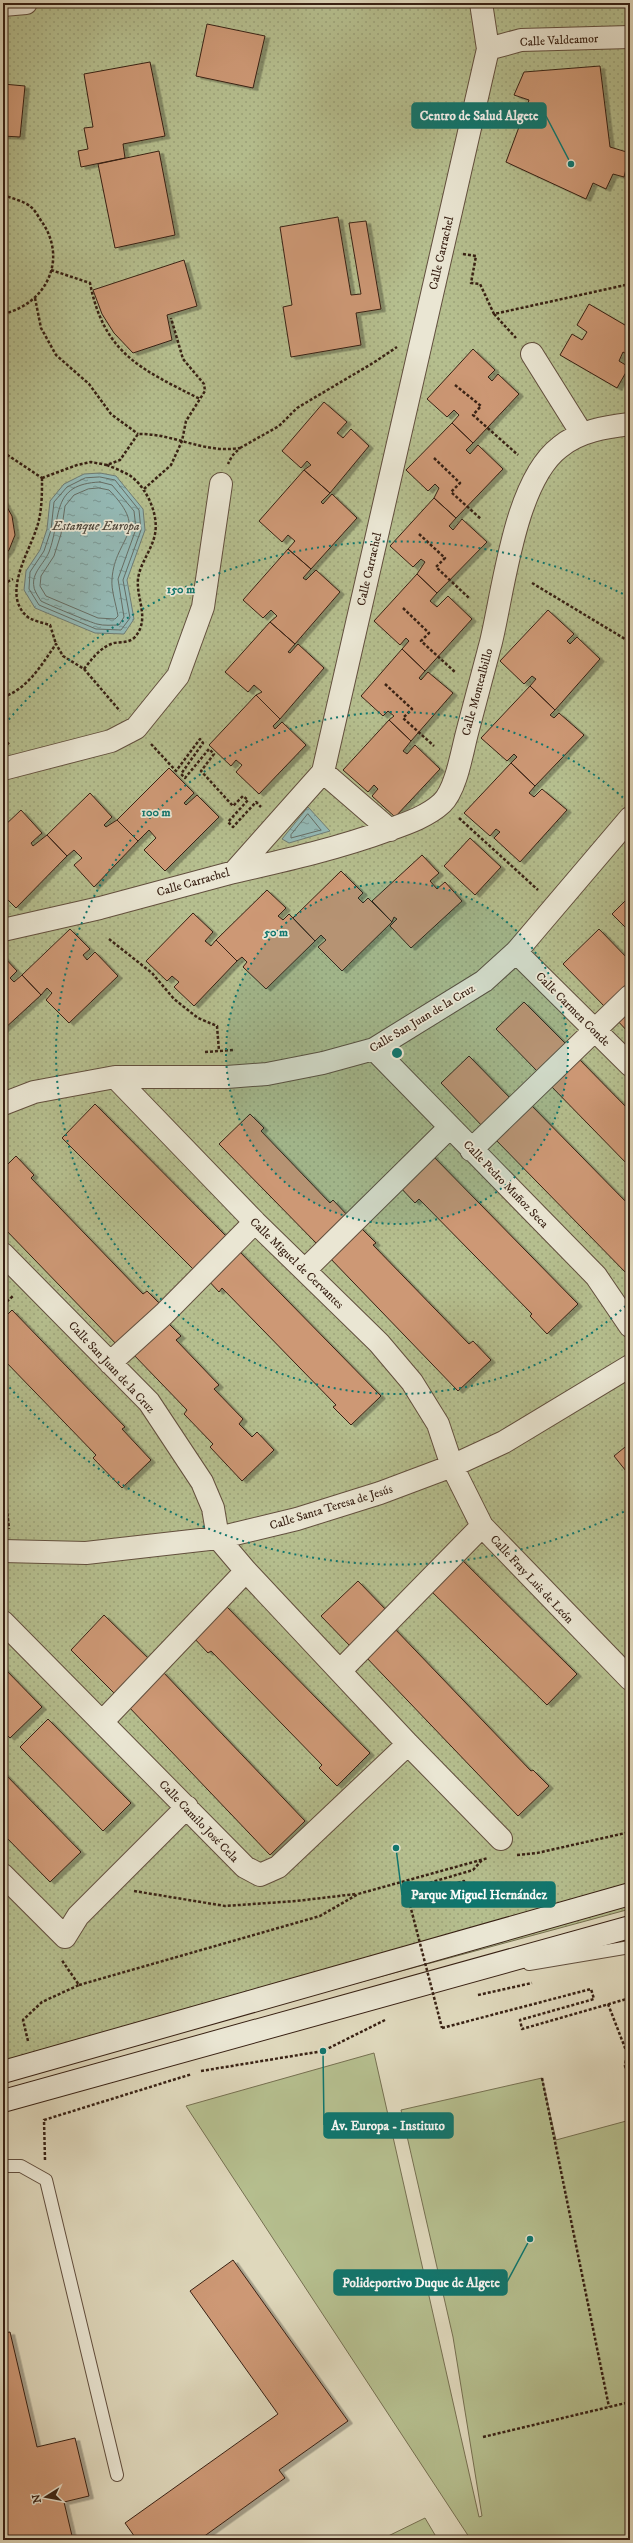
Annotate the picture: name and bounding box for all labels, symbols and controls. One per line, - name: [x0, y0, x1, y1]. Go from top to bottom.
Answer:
- street label: Calle Valdeamor: [519, 31, 599, 50]
- callout: Centro de Salud Algete: [412, 103, 546, 128]
- text: Centro de Salud Algete: [420, 108, 539, 125]
- street label: Calle Carrachel: [426, 215, 457, 291]
- water label: Estanque Europa: [51, 518, 140, 534]
- street label: Calle Carrachel: [354, 531, 385, 607]
- text: 150 m: [167, 582, 195, 597]
- street label: Calle Montealbillo: [459, 647, 496, 737]
- text: 100 m: [142, 805, 170, 820]
- street label: Calle Carrachel: [155, 865, 232, 900]
- text: 50 m: [263, 925, 288, 940]
- street label: Calle Carmen Conde: [532, 969, 613, 1050]
- street label: Calle San Juan de la Cruz: [367, 981, 478, 1056]
- centre of rings: [390, 1046, 404, 1060]
- street label: Calle Pedro Muñoz Seca: [460, 1137, 552, 1232]
- street label: Calle Miguel de Cervantes: [246, 1214, 347, 1312]
- street label: Calle San Juan de la Cruz: [65, 1318, 158, 1417]
- street label: Calle Santa Teresa de Jesús: [268, 1482, 394, 1533]
- street label: Calle Fray Luis de León: [487, 1532, 577, 1627]
- street label: Calle Camilo José Cela: [156, 1777, 242, 1866]
- callout: Parque Miguel Hernández: [402, 1882, 555, 1907]
- text: Parque Miguel Hernández: [411, 1887, 547, 1904]
- callout: Av. Europa - Instituto: [324, 2113, 453, 2138]
- text: Av. Europa - Instituto: [330, 2118, 446, 2135]
- callout: Polideportivo Duque de Algete: [334, 2270, 507, 2295]
- text: Polideportivo Duque de Algete: [342, 2275, 500, 2292]
- north arrow: [26, 2477, 66, 2517]
- text: N: [29, 2493, 45, 2504]

